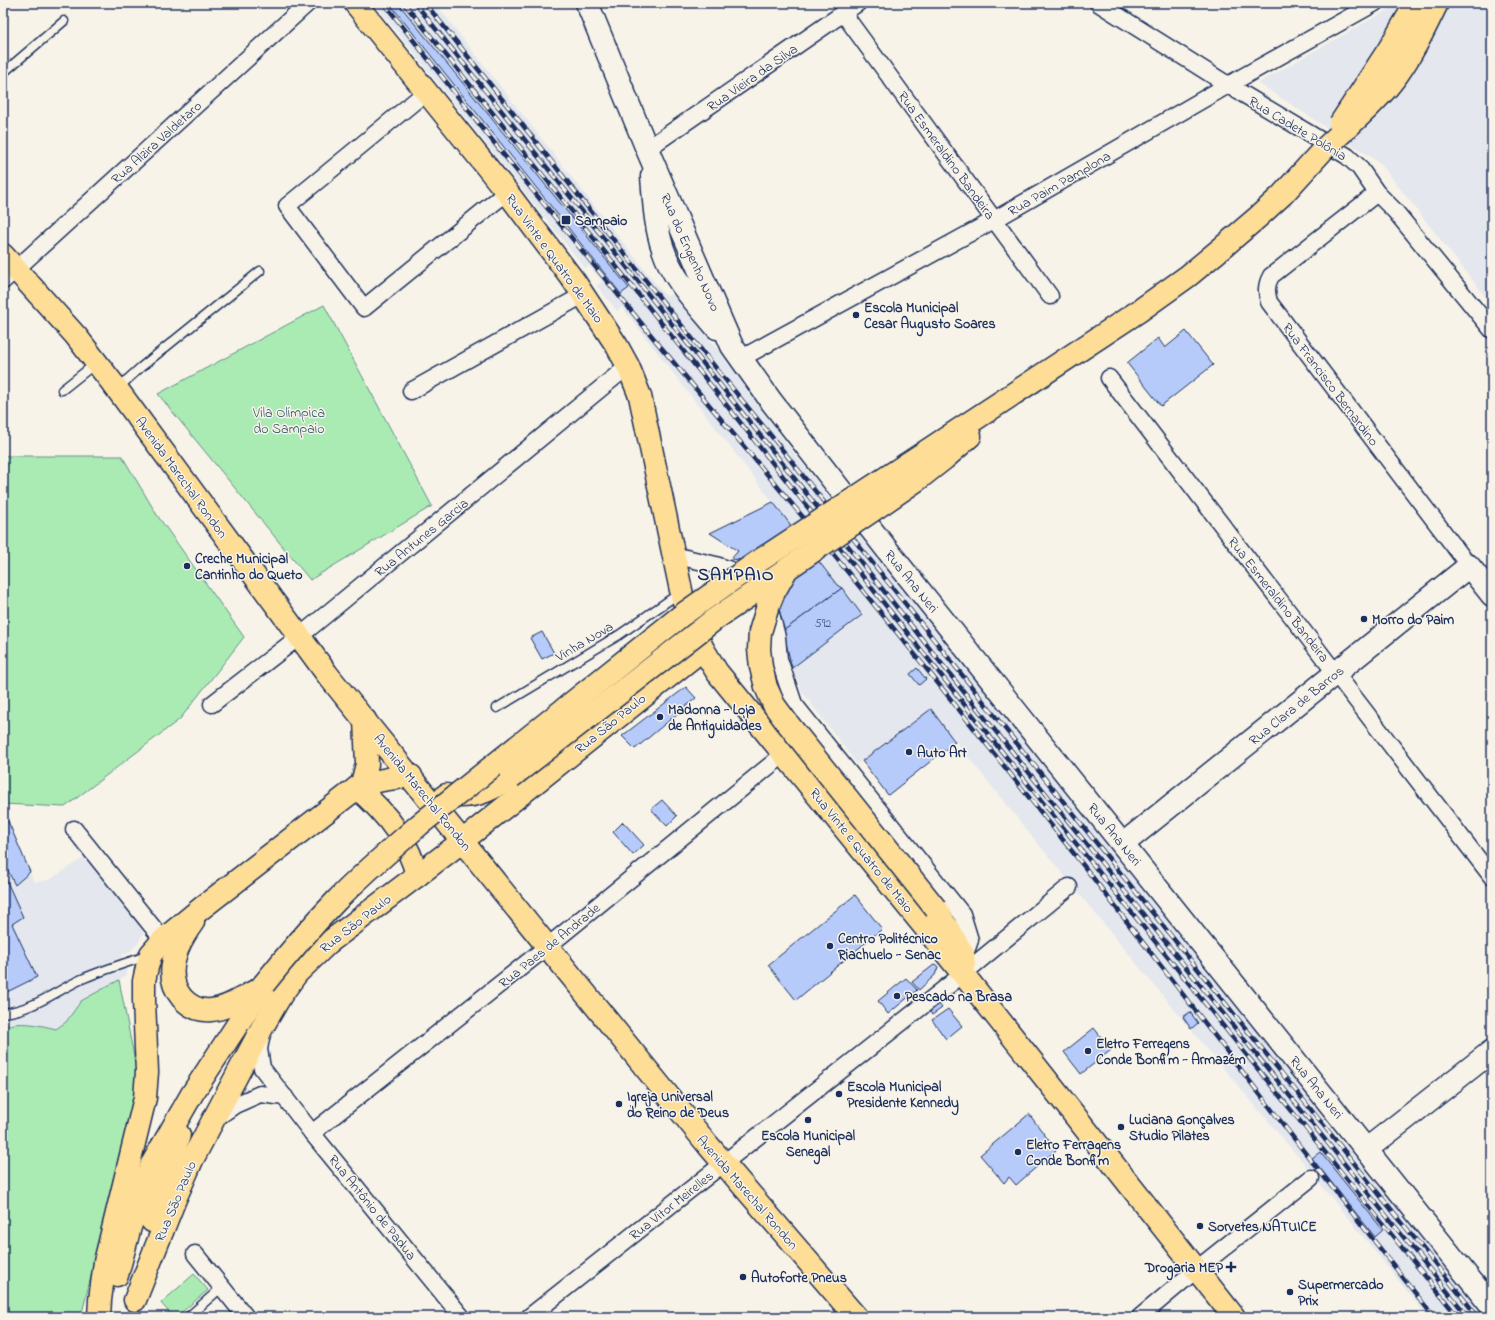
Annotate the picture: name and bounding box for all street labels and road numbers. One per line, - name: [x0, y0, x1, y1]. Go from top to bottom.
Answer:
- street label: Rua Vieira da Silva: [703, 39, 803, 117]
- street label: Rua Esmeraldino Bandeira: [892, 87, 1000, 224]
- street label: Rua Cadete Polônia: [1244, 92, 1350, 167]
- street label: Rua Alzira Valdetaro: [107, 96, 207, 190]
- street label: Rua Paim Pamplona: [1005, 146, 1115, 222]
- street label: Rua Vinte e Quatro de Maio: [500, 190, 608, 328]
- street label: Rua do Engenho Novo: [653, 190, 725, 315]
- street label: Rua Francisco Bernardino: [1276, 319, 1383, 451]
- street label: Avenida Marechal Rondon: [129, 413, 232, 543]
- street label: Rua Antunes Garcia: [370, 494, 474, 583]
- street label: Rua Esmeraldino Bandeira: [1222, 533, 1334, 667]
- street label: Rua Ana Neri: [879, 546, 943, 618]
- street label: Vinha Nova: [551, 617, 618, 668]
- street label: Rua Clara de Barros: [1245, 661, 1349, 751]
- street label: Rua São Paulo: [571, 689, 651, 759]
- street label: Avenida Marechal Rondon: [368, 730, 476, 856]
- street label: Rua Vinte e Quatro de Maio: [804, 784, 918, 918]
- street label: Rua Ana Neri: [1082, 799, 1146, 871]
- street label: Rua São Paulo: [316, 889, 396, 959]
- street label: Rua Paes de Andrade: [495, 898, 606, 994]
- street label: Rua Ana Neri: [1284, 1052, 1348, 1124]
- street label: Avenida Marechal Rondon: [691, 1131, 803, 1255]
- street label: Rua Antônio de Padua: [323, 1151, 421, 1265]
- street label: Rua São Paulo: [150, 1158, 203, 1245]
- street label: Rua Vitor Meirelles: [625, 1166, 719, 1246]

